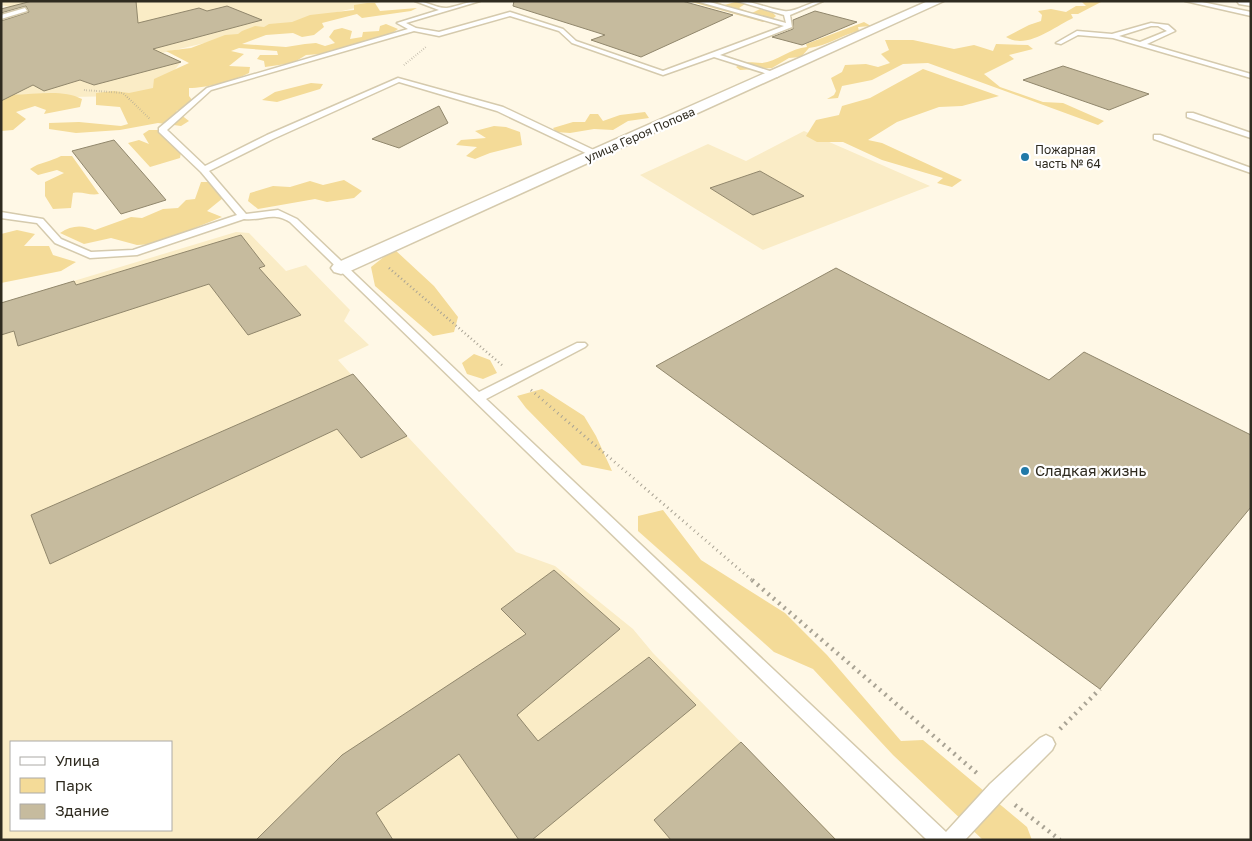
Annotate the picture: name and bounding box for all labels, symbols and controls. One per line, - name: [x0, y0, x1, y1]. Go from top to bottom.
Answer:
- street label: улица Героя Попова: [582, 103, 697, 166]
- place label: Пожарная часть № 64: [1035, 142, 1101, 171]
- marker: Пожарная часть № 64: [1019, 151, 1031, 163]
- place label: Сладкая жизнь: [1035, 461, 1147, 479]
- marker: Сладкая жизнь: [1019, 465, 1031, 477]
- legend: [10, 741, 172, 831]
- text: Улица: [55, 751, 100, 769]
- text: Парк: [55, 776, 93, 794]
- text: Здание: [55, 801, 109, 819]

